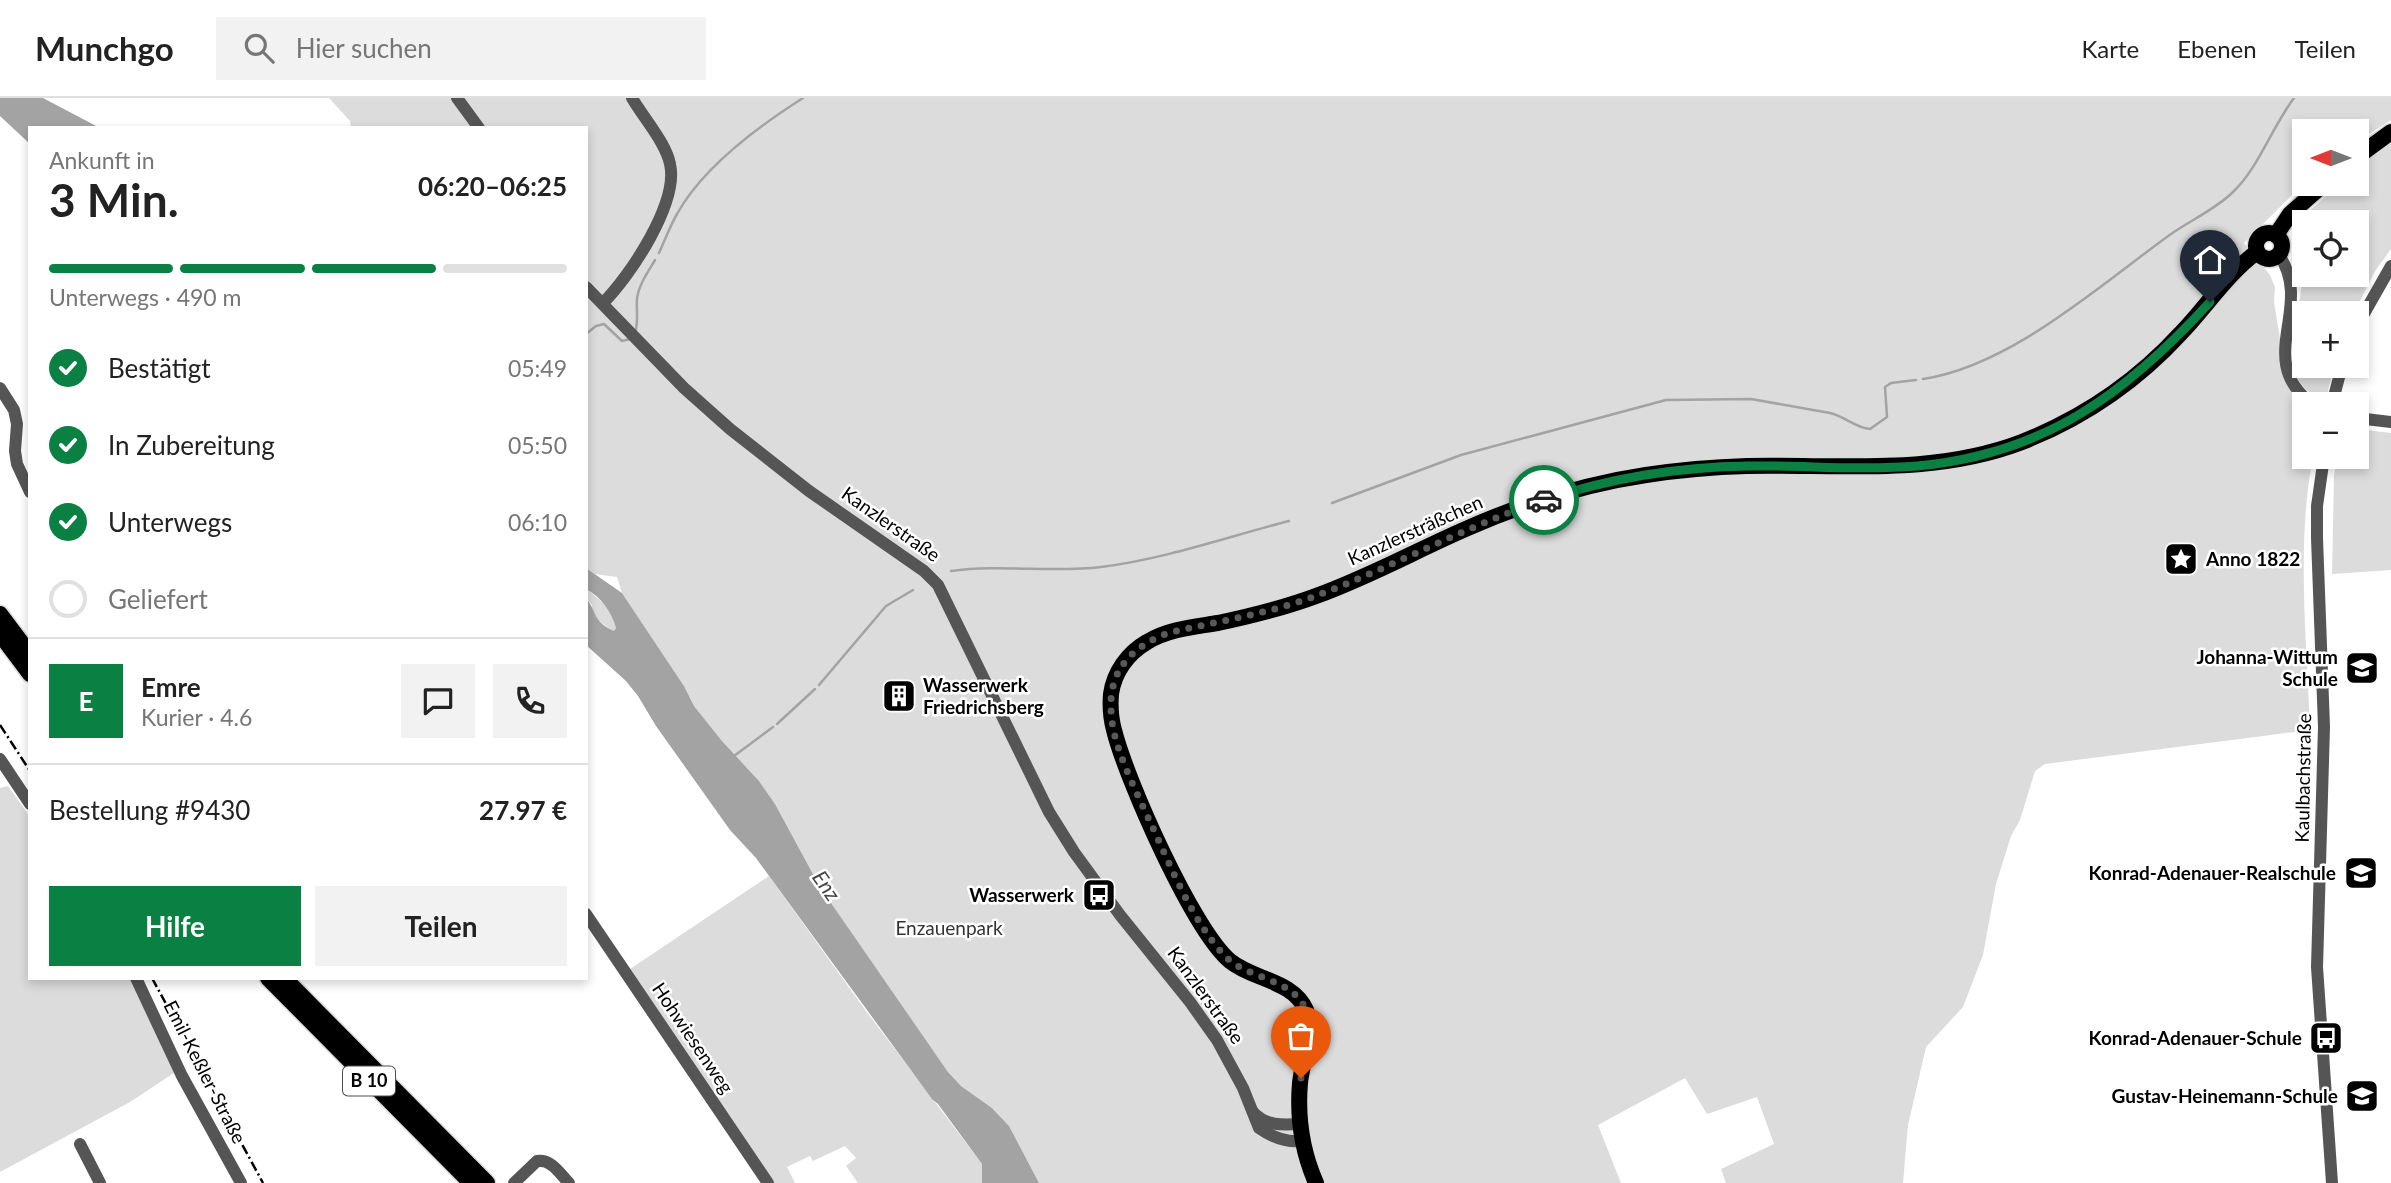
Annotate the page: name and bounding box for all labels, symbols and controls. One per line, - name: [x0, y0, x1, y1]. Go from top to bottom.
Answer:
- search box: [216, 17, 706, 80]
- text: Munchgo: [35, 28, 174, 68]
- icon: search: [240, 29, 278, 67]
- text: Hier suchen: [296, 32, 432, 64]
- text: Karte: [2082, 34, 2139, 63]
- text: Ebenen: [2177, 34, 2257, 63]
- text: Teilen: [2295, 34, 2356, 63]
- north arrow: [2292, 119, 2370, 196]
- map controls: [2292, 119, 2369, 469]
- text: Ankunft in: [49, 146, 155, 174]
- text: 06:20–06:25: [418, 170, 567, 202]
- text: 3 Min.: [49, 172, 179, 227]
- button: locate: [2292, 210, 2369, 287]
- pin: [2180, 230, 2240, 302]
- icon: home: [2191, 241, 2229, 279]
- text: Unterwegs · 490 m: [49, 283, 242, 311]
- button: +: [2292, 301, 2369, 378]
- icon: check: [49, 349, 87, 387]
- text: Bestätigt: [108, 352, 211, 384]
- text: 05:49: [508, 354, 567, 382]
- button: −: [2292, 392, 2369, 469]
- icon: check: [49, 426, 87, 464]
- text: In Zubereitung: [108, 429, 275, 461]
- text: 05:50: [508, 431, 567, 459]
- courier: [1509, 465, 1579, 535]
- street label: Kanzlerstraße: [838, 481, 945, 566]
- icon: car: [1525, 481, 1563, 519]
- street label: Kanzlersträßchen: [1344, 490, 1486, 570]
- icon: check: [49, 503, 87, 541]
- text: Unterwegs: [108, 506, 232, 538]
- text: 06:10: [508, 508, 567, 536]
- place icon: Anno 1822: [2162, 540, 2200, 578]
- place label: Anno 1822: [2205, 547, 2300, 570]
- text: Geliefert: [108, 583, 208, 615]
- place label: Johanna-Wittum Schule: [2196, 645, 2338, 690]
- school or university icon: Johanna-Wittum Schule: [2343, 649, 2381, 687]
- button: chat: [401, 664, 475, 738]
- button: phone: [493, 664, 567, 738]
- text: Emre: [141, 671, 201, 703]
- place label: Wasserwerk Friedrichsberg: [923, 673, 1044, 718]
- building icon: Wasserwerk Friedrichsberg: [880, 677, 918, 715]
- text: E: [79, 685, 93, 717]
- text: Kurier · 4.6: [141, 703, 252, 731]
- street label: Kaulbachstraße: [2290, 713, 2315, 843]
- text: Bestellung #9430: [49, 794, 250, 826]
- text: 27.97 €: [479, 794, 567, 826]
- school or university icon: Konrad-Adenauer-Realschule: [2342, 854, 2380, 892]
- place label: Konrad-Adenauer-Realschule: [2089, 861, 2336, 884]
- water label: Enz: [808, 865, 846, 905]
- bus stop icon: Wasserwerk: [1080, 876, 1118, 914]
- place label: Wasserwerk: [969, 883, 1075, 906]
- button: Hilfe: [49, 886, 301, 966]
- button: Teilen: [315, 886, 567, 966]
- park label: Enzauenpark: [895, 916, 1003, 939]
- street label: Kanzlerstraße: [1163, 941, 1249, 1048]
- street label: Hohwiesenweg: [648, 978, 739, 1098]
- street label: Emil-Keßler-Straße: [159, 996, 251, 1147]
- pin: [1271, 1006, 1331, 1078]
- icon: bag: [1282, 1017, 1320, 1055]
- bus stop icon: Konrad-Adenauer-Schule: [2307, 1019, 2345, 1057]
- place label: Konrad-Adenauer-Schule: [2089, 1026, 2302, 1049]
- road number: B 10: [343, 1066, 395, 1096]
- school or university icon: Gustav-Heinemann-Schule: [2343, 1077, 2381, 1115]
- place label: Gustav-Heinemann-Schule: [2112, 1084, 2338, 1107]

